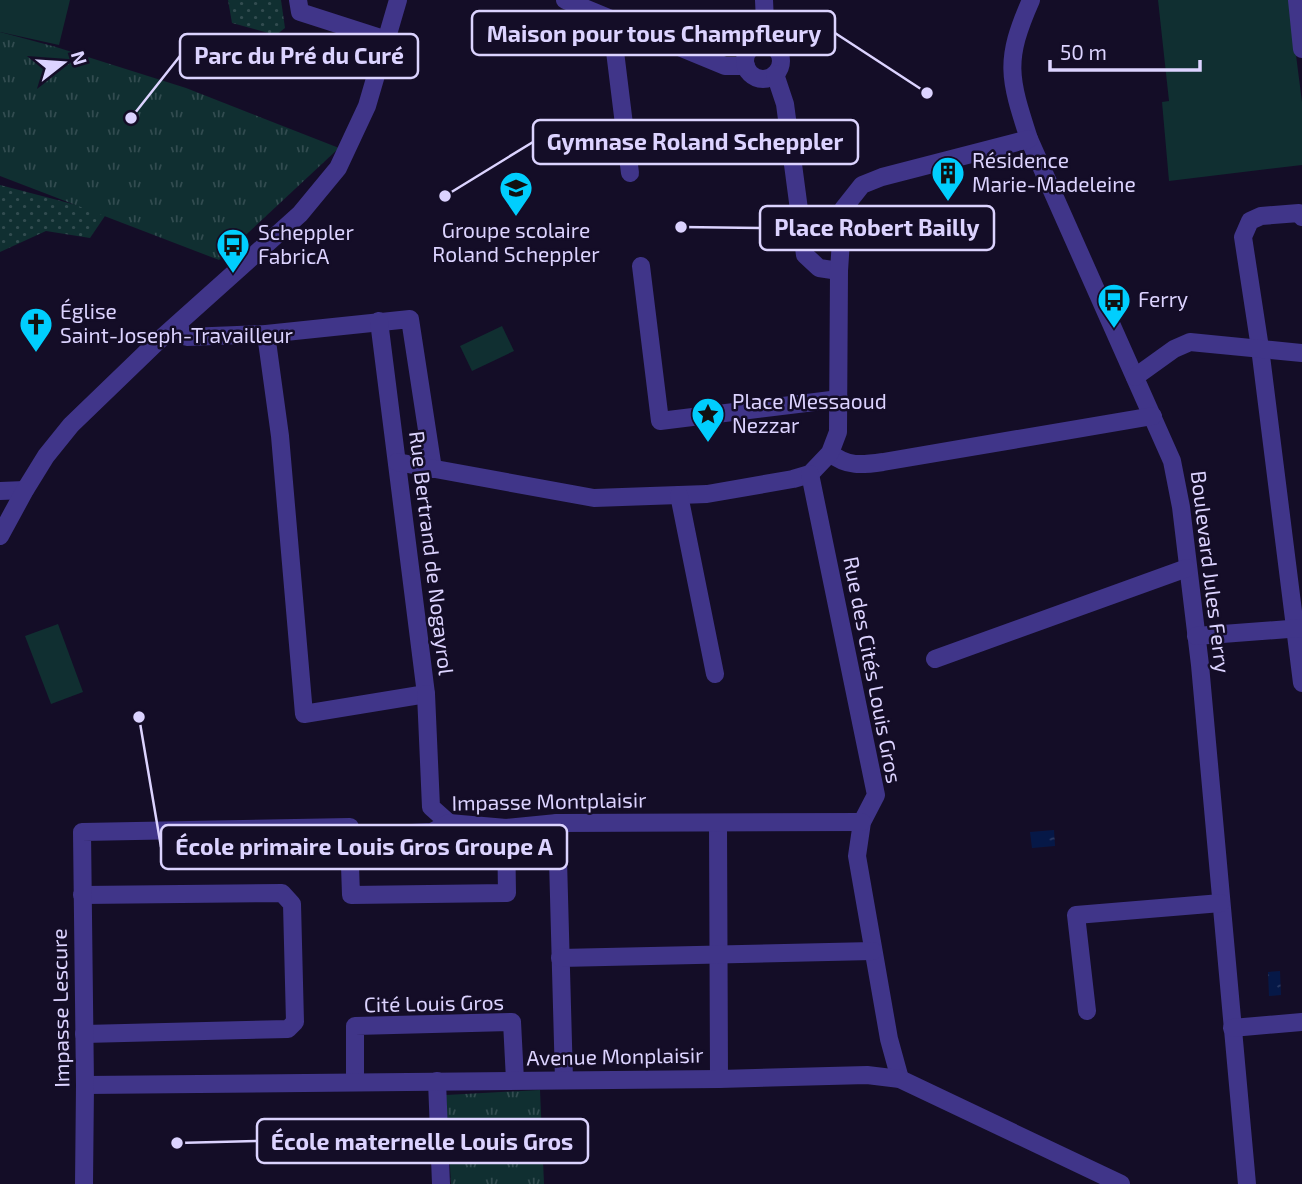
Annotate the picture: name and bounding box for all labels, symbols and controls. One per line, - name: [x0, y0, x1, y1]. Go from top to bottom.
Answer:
- callout: Maison pour tous Champfleury: [472, 11, 835, 55]
- text: Maison pour tous Champfleury: [487, 19, 821, 47]
- north arrow: [28, 28, 98, 98]
- scale bar: [1050, 28, 1200, 72]
- callout: Parc du Pré du Curé: [180, 34, 418, 78]
- text: 50 m: [1060, 39, 1107, 64]
- text: Parc du Pré du Curé: [194, 41, 404, 69]
- text: N: [67, 48, 93, 68]
- callout: Gymnase Roland Scheppler: [533, 120, 858, 164]
- text: Gymnase Roland Scheppler: [547, 127, 844, 155]
- place label: Résidence Marie-Madeleine: [972, 147, 1136, 196]
- building icon: Résidence Marie-Madeleine: [929, 154, 967, 203]
- school or university icon: Groupe scolaire Roland Scheppler: [497, 169, 535, 218]
- callout: Place Robert Bailly: [760, 206, 994, 250]
- text: Place Robert Bailly: [774, 213, 980, 241]
- place label: Groupe scolaire Roland Scheppler: [432, 217, 600, 266]
- place label: Scheppler FabricA: [258, 219, 354, 268]
- bus stop icon: Scheppler FabricA: [214, 226, 252, 275]
- bus stop icon: Ferry: [1095, 281, 1133, 330]
- place label: Ferry: [1138, 286, 1188, 311]
- place label: Église Saint-Joseph-Travailleur: [60, 298, 294, 347]
- church icon: Église Saint-Joseph-Travailleur: [17, 305, 55, 354]
- place label: Place Messaoud Nezzar: [732, 388, 887, 437]
- place icon: Place Messaoud Nezzar: [689, 395, 727, 444]
- street label: Rue Bertrand de Nogayrol: [405, 429, 460, 677]
- street label: Boulevard Jules Ferry: [1187, 469, 1236, 674]
- street label: Rue des Cités Louis Gros: [839, 554, 908, 785]
- street label: Impasse Montplaisir: [451, 786, 647, 815]
- callout: École primaire Louis Gros Groupe A: [161, 825, 567, 869]
- text: École primaire Louis Gros Groupe A: [175, 832, 553, 860]
- street label: Impasse Lescure: [46, 928, 73, 1088]
- street label: Cité Louis Gros: [364, 989, 504, 1016]
- street label: Avenue Monplaisir: [526, 1041, 704, 1070]
- callout: École maternelle Louis Gros: [257, 1119, 588, 1163]
- text: École maternelle Louis Gros: [271, 1127, 573, 1155]

